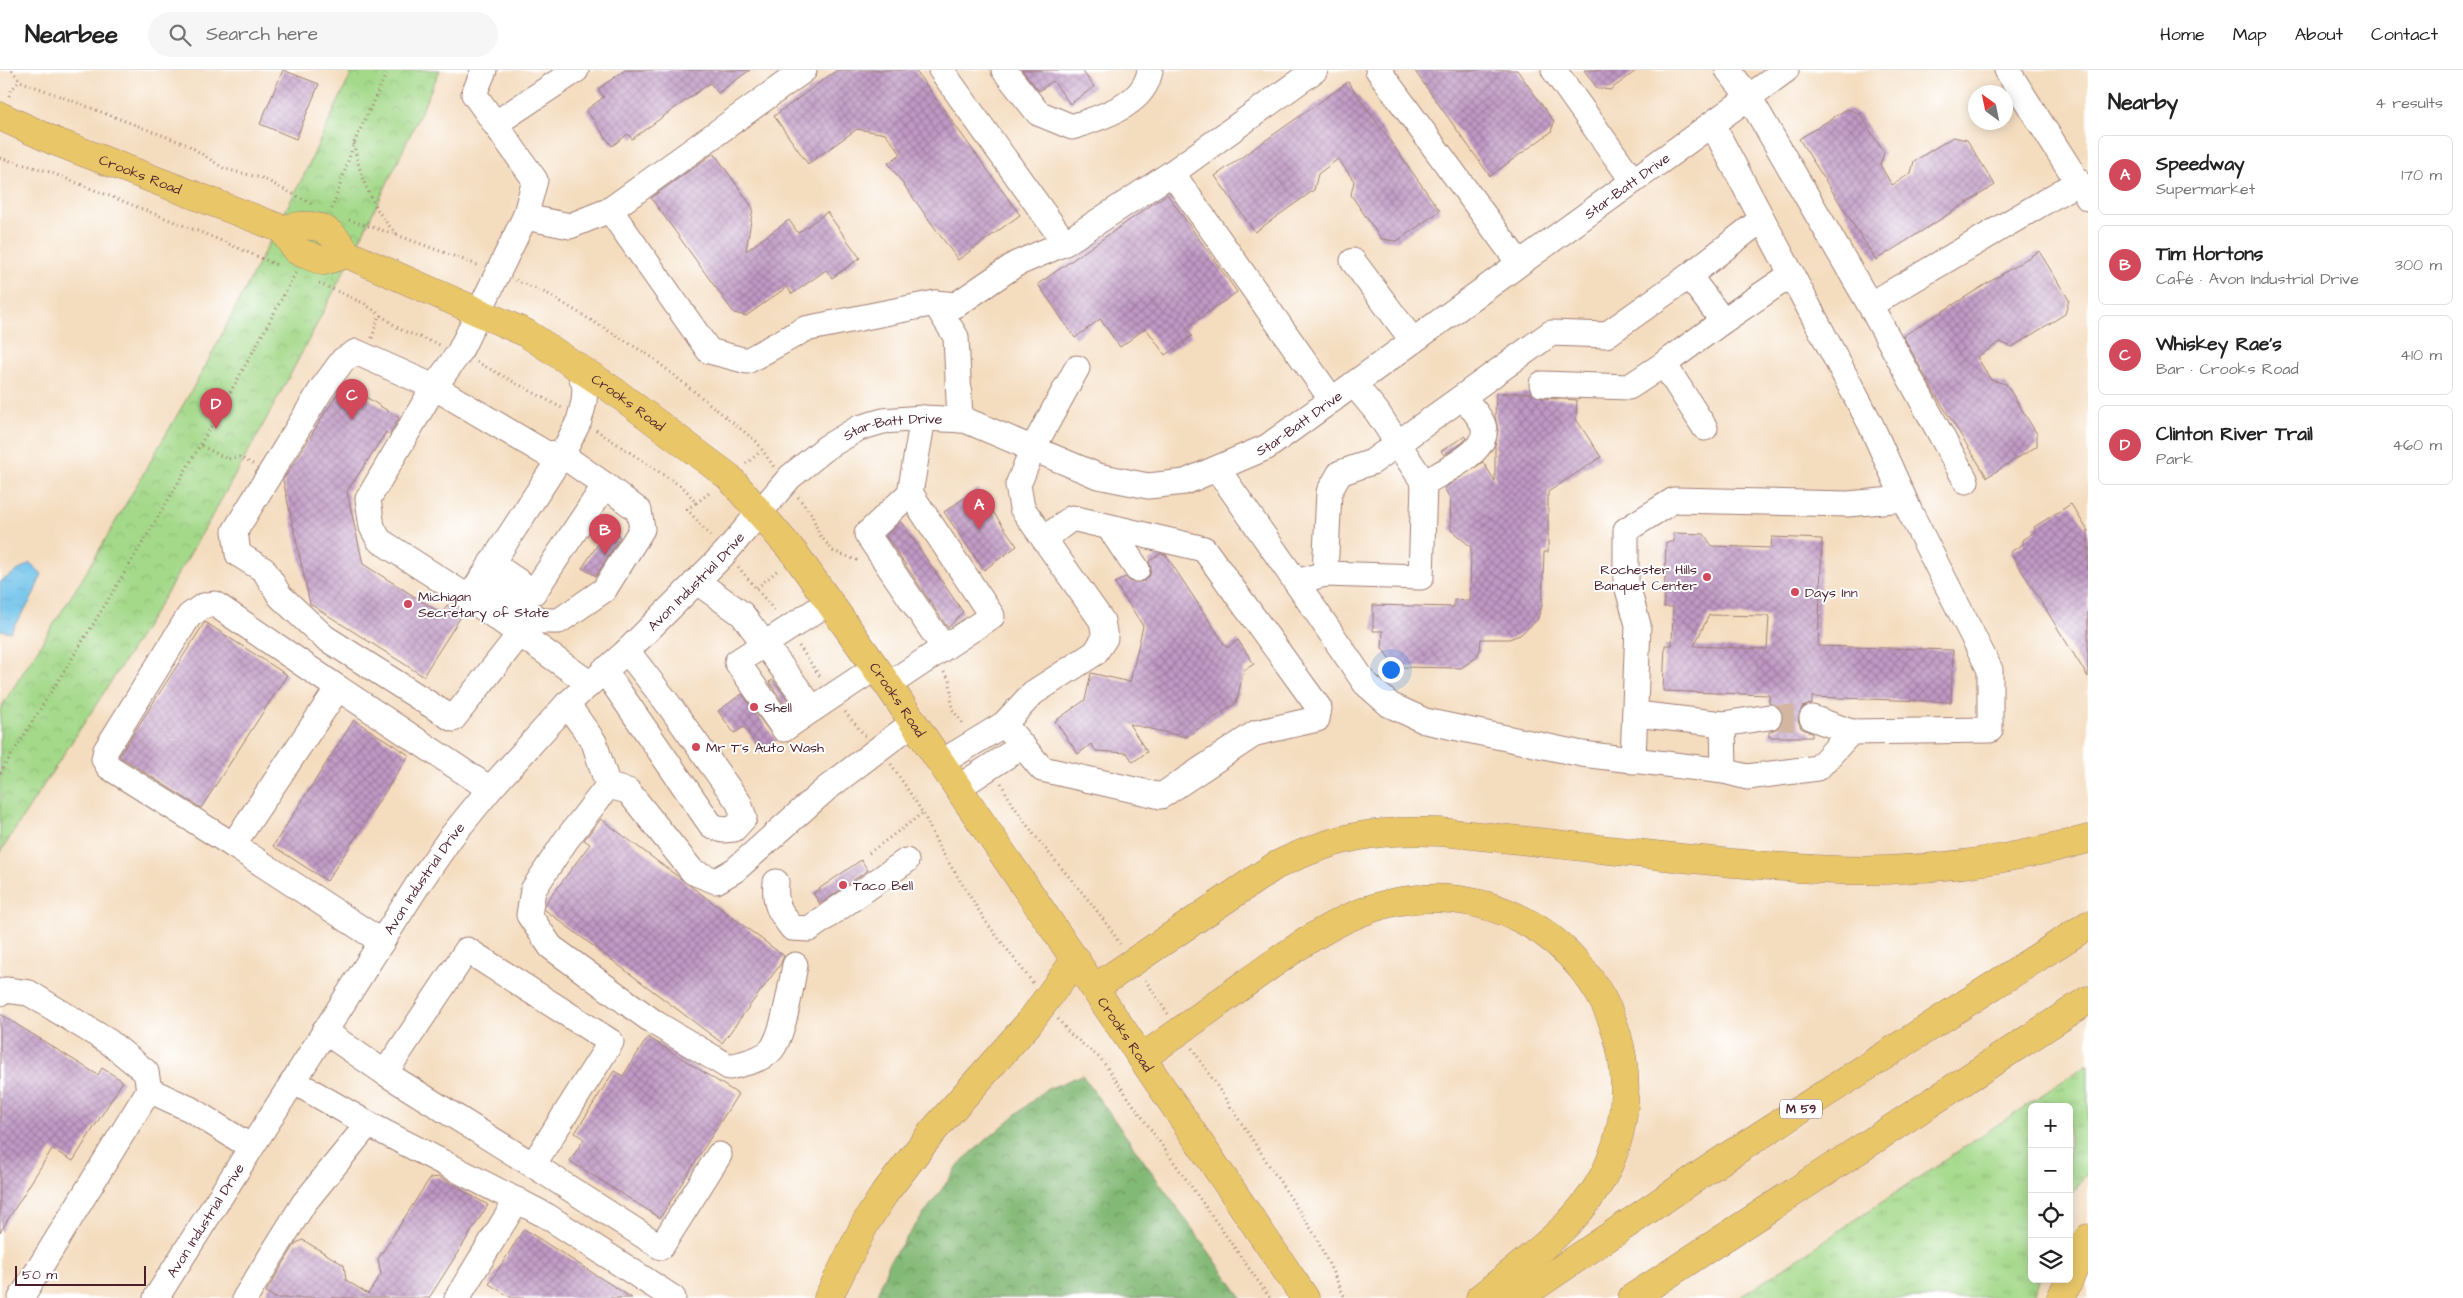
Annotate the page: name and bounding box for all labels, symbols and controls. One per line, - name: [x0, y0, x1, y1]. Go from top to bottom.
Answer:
- search box: [148, 12, 498, 57]
- text: Nearbee: [25, 18, 118, 52]
- icon: search: [166, 21, 194, 49]
- text: Search here: [206, 21, 318, 48]
- text: Home: [2160, 22, 2205, 47]
- text: Map: [2233, 22, 2267, 47]
- text: About: [2295, 22, 2343, 47]
- text: Contact: [2371, 22, 2438, 47]
- north arrow: [1968, 85, 2013, 130]
- text: Nearby: [2108, 88, 2178, 117]
- text: 4 results: [2375, 92, 2443, 114]
- street label: Star-Batt Drive: [1580, 148, 1675, 224]
- street label: Crooks Road: [96, 150, 184, 200]
- text: Speedway: [2156, 151, 2245, 178]
- text: A: [2120, 164, 2130, 186]
- text: 170 m: [2401, 164, 2442, 186]
- text: Supermarket: [2156, 178, 2255, 200]
- text: Tim Hortons: [2156, 241, 2263, 268]
- text: B: [2119, 254, 2131, 276]
- text: 300 m: [2395, 254, 2442, 276]
- text: Café · Avon Industrial Drive: [2156, 268, 2359, 290]
- text: Whiskey Rae's: [2156, 331, 2282, 358]
- text: C: [2119, 344, 2131, 366]
- text: 410 m: [2400, 344, 2442, 366]
- text: Bar · Crooks Road: [2156, 358, 2299, 380]
- street label: Crooks Road: [587, 370, 669, 437]
- pin: C: [336, 379, 368, 420]
- street label: Star-Batt Drive: [1253, 386, 1347, 461]
- pin: D: [200, 388, 232, 429]
- street label: Star-Batt Drive: [840, 409, 943, 446]
- text: Clinton River Trail: [2156, 421, 2313, 448]
- text: D: [2120, 434, 2130, 456]
- text: 460 m: [2392, 434, 2442, 456]
- text: Park: [2156, 448, 2193, 470]
- pin: A: [963, 489, 995, 530]
- pin: B: [589, 514, 621, 555]
- street label: Avon Industrial Drive: [644, 528, 750, 636]
- place label: Rochester Hills Banquet Center: [1594, 560, 1697, 596]
- marker: Rochester Hills Banquet Center: [1701, 571, 1713, 583]
- place label: Days Inn: [1805, 583, 1858, 603]
- marker: Days Inn: [1789, 586, 1801, 598]
- place label: Michigan Secretary of State: [418, 587, 550, 623]
- marker: Michigan Secretary of State: [402, 598, 414, 610]
- your location: [1378, 657, 1404, 683]
- street label: Crooks Road: [864, 659, 930, 742]
- place label: Shell: [764, 698, 792, 718]
- marker: Shell: [748, 701, 760, 713]
- place label: Mr T's Auto Wash: [706, 738, 824, 758]
- marker: Mr T's Auto Wash: [690, 741, 702, 753]
- street label: Avon Industrial Drive: [380, 818, 470, 939]
- place label: Taco Bell: [853, 876, 913, 896]
- marker: Taco Bell: [837, 879, 849, 891]
- street label: Crooks Road: [1092, 993, 1157, 1076]
- road number: M 59: [1780, 1100, 1822, 1118]
- map controls: [2028, 1103, 2073, 1283]
- button: +: [2028, 1103, 2073, 1148]
- button: −: [2028, 1148, 2073, 1193]
- street label: Avon Industrial Drive: [162, 1160, 250, 1282]
- button: locate: [2028, 1193, 2073, 1238]
- button: layers: [2028, 1238, 2073, 1283]
- scale bar: [15, 1263, 146, 1286]
- text: 50 m: [22, 1265, 57, 1285]

